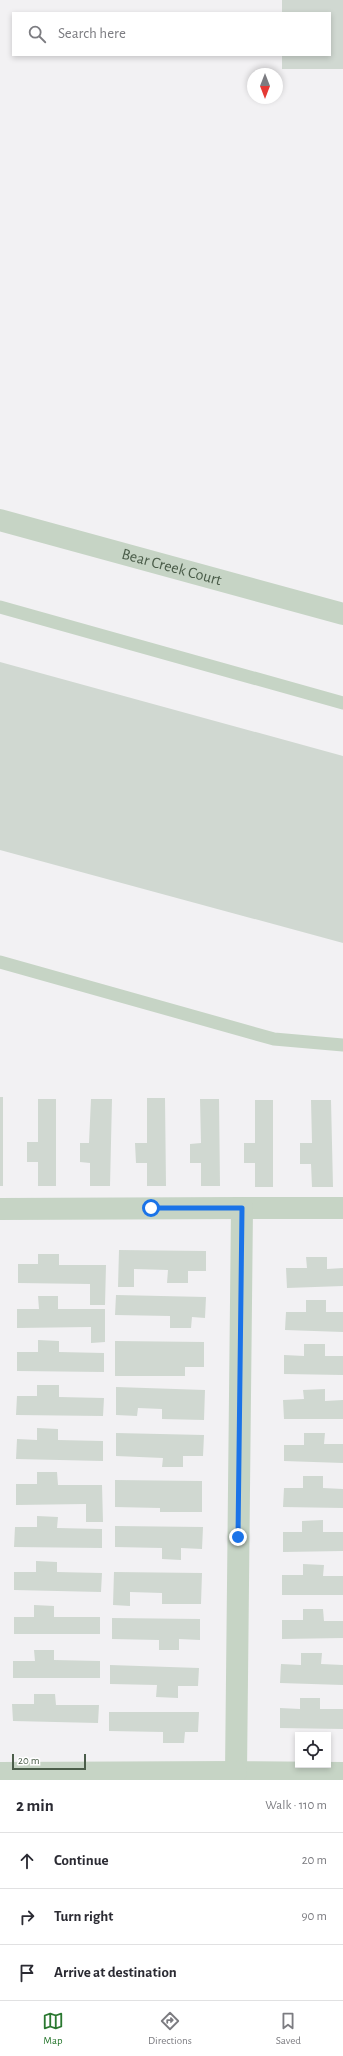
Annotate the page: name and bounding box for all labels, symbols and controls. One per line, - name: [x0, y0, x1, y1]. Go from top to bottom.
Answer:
- search box: [12, 12, 331, 56]
- icon: search: [26, 23, 48, 45]
- text: Search here: [58, 26, 126, 41]
- north arrow: [247, 68, 283, 104]
- street label: Bear Creek Court: [120, 546, 223, 588]
- route start: [142, 1199, 160, 1217]
- route end: [229, 1528, 247, 1546]
- map controls: [295, 1732, 331, 1768]
- button: locate: [295, 1732, 331, 1768]
- scale bar: [12, 1752, 86, 1771]
- text: 20 m: [18, 1755, 39, 1766]
- text: 2 min: [16, 1797, 54, 1814]
- text: Walk · 110 m: [265, 1799, 327, 1812]
- icon: ahead: [16, 1850, 38, 1872]
- text: Continue: [54, 1853, 109, 1868]
- text: 20 m: [302, 1854, 327, 1867]
- icon: right: [16, 1906, 38, 1928]
- text: Turn right: [54, 1909, 113, 1924]
- text: 90 m: [301, 1910, 327, 1923]
- icon: arrive: [16, 1962, 38, 1984]
- text: Arrive at destination: [54, 1965, 177, 1980]
- tab: Map: [42, 2010, 64, 2047]
- tab: Directions: [148, 2010, 192, 2047]
- tab: Saved: [276, 2010, 301, 2047]

